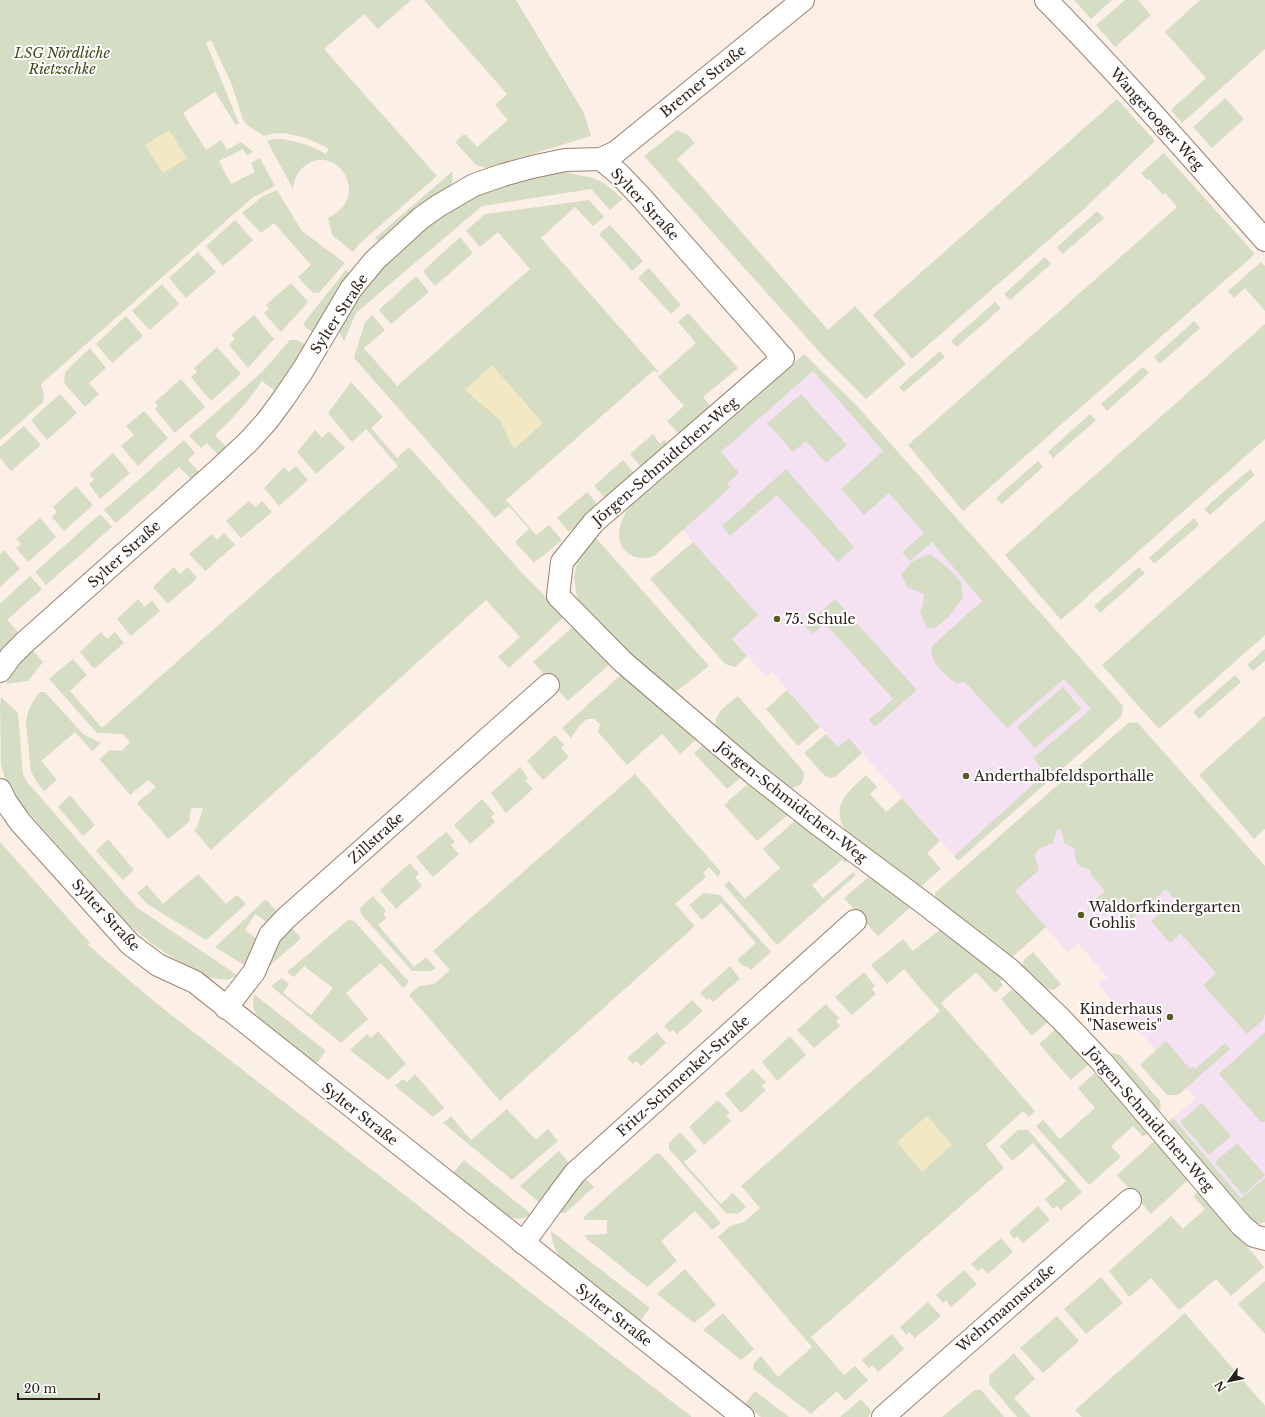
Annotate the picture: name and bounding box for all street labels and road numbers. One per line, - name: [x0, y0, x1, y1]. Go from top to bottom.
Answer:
- street label: Bremer Straße: [657, 41, 749, 121]
- street label: Wangerooger Weg: [1106, 63, 1208, 174]
- street label: Sylter Straße: [607, 164, 683, 244]
- street label: Sylter Straße: [306, 270, 372, 358]
- street label: Jörgen-Schmidtchen-Weg: [587, 393, 742, 530]
- street label: Sylter Straße: [84, 517, 164, 591]
- street label: Jörgen-Schmidtchen-Weg: [711, 736, 872, 867]
- street label: Zillstraße: [345, 808, 407, 868]
- street label: Sylter Straße: [68, 875, 144, 955]
- street label: Fritz-Schmenkel-Straße: [613, 1012, 753, 1140]
- street label: Jörgen-Schmidtchen-Weg: [1081, 1041, 1218, 1196]
- street label: Sylter Straße: [318, 1079, 402, 1149]
- street label: Wehrmannstraße: [952, 1260, 1059, 1357]
- street label: Sylter Straße: [572, 1280, 656, 1350]

